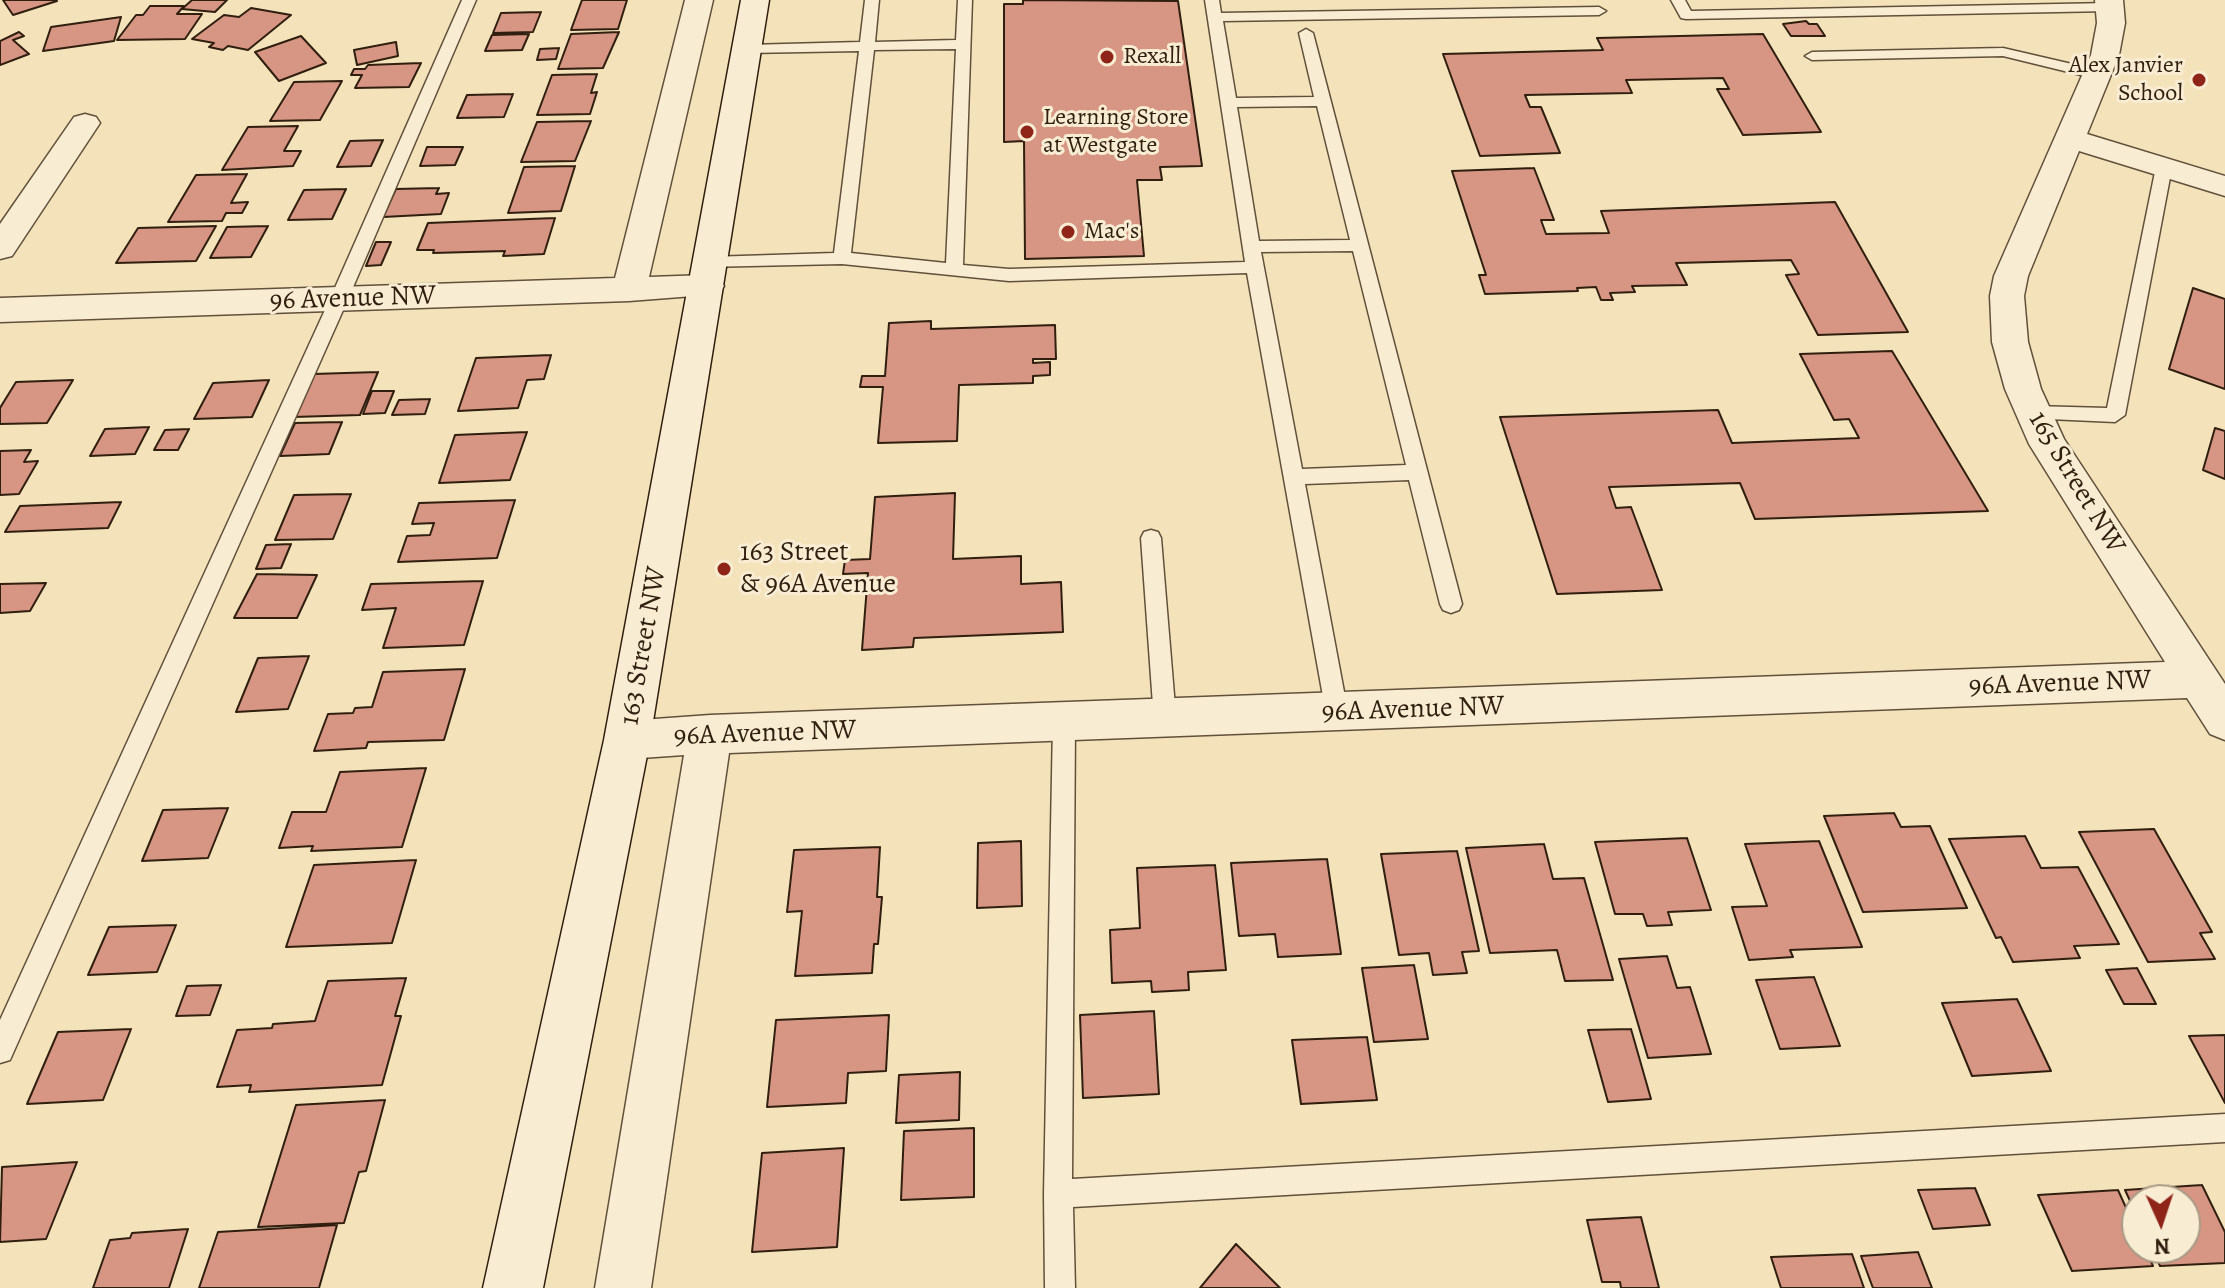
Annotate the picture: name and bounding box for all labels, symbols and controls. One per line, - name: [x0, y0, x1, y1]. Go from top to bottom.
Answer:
- place label: Rexall: [1123, 43, 1181, 71]
- marker: Rexall: [1098, 48, 1116, 66]
- place label: Alex Janvier School: [2069, 52, 2183, 108]
- marker: Alex Janvier School: [2190, 71, 2208, 89]
- place label: Learning Store at Westgate: [1043, 104, 1188, 160]
- marker: Learning Store at Westgate: [1018, 123, 1036, 141]
- place label: Mac's: [1084, 218, 1139, 246]
- marker: Mac's: [1059, 223, 1077, 241]
- street label: 96 Avenue NW: [269, 279, 437, 319]
- street label: 165 Street NW: [2020, 405, 2132, 561]
- place label: 163 Street & 96A Avenue: [740, 536, 896, 602]
- marker: 163 Street & 96A Avenue: [715, 560, 733, 578]
- street label: 163 Street NW: [614, 564, 674, 728]
- street label: 96A Avenue NW: [1968, 664, 2152, 704]
- street label: 96A Avenue NW: [1321, 690, 1505, 730]
- street label: 96A Avenue NW: [673, 714, 857, 754]
- north arrow: [2121, 1184, 2201, 1264]
- text: N: [2153, 1231, 2171, 1261]

